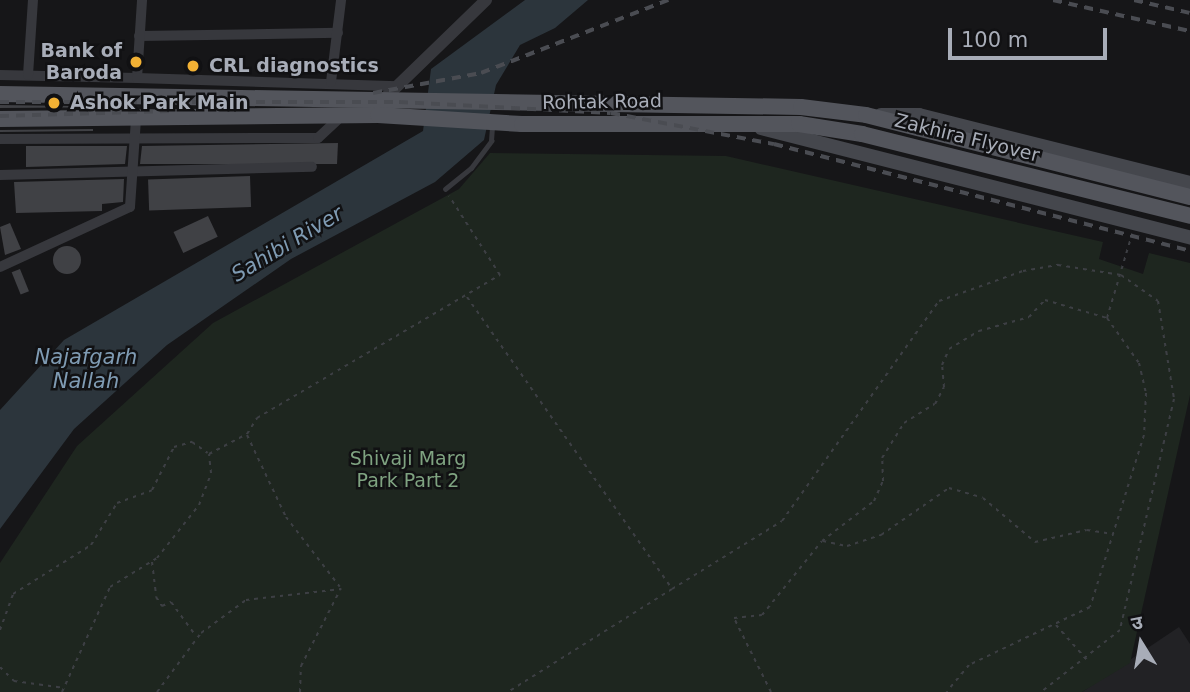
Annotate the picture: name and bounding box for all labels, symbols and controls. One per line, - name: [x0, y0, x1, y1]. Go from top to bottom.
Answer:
- scale bar: [952, 14, 1111, 58]
- text: 100 m: [961, 28, 1028, 52]
- place label: Bank of Baroda: [41, 40, 122, 84]
- marker: Bank of Baroda: [128, 54, 144, 70]
- place label: CRL diagnostics: [209, 55, 379, 77]
- marker: CRL diagnostics: [183, 56, 203, 76]
- street label: Rohtak Road: [542, 90, 662, 114]
- place label: Ashok Park Main: [70, 92, 248, 114]
- marker: Ashok Park Main: [44, 93, 64, 113]
- street label: Zakhira Flyover: [892, 109, 1042, 167]
- water label: Sahibi River: [227, 201, 347, 287]
- water label: Najafgarh Nallah: [35, 344, 137, 394]
- park label: Shivaji Marg Park Part 2: [350, 448, 466, 492]
- north arrow: [1106, 608, 1176, 678]
- text: उ: [1129, 611, 1145, 634]

